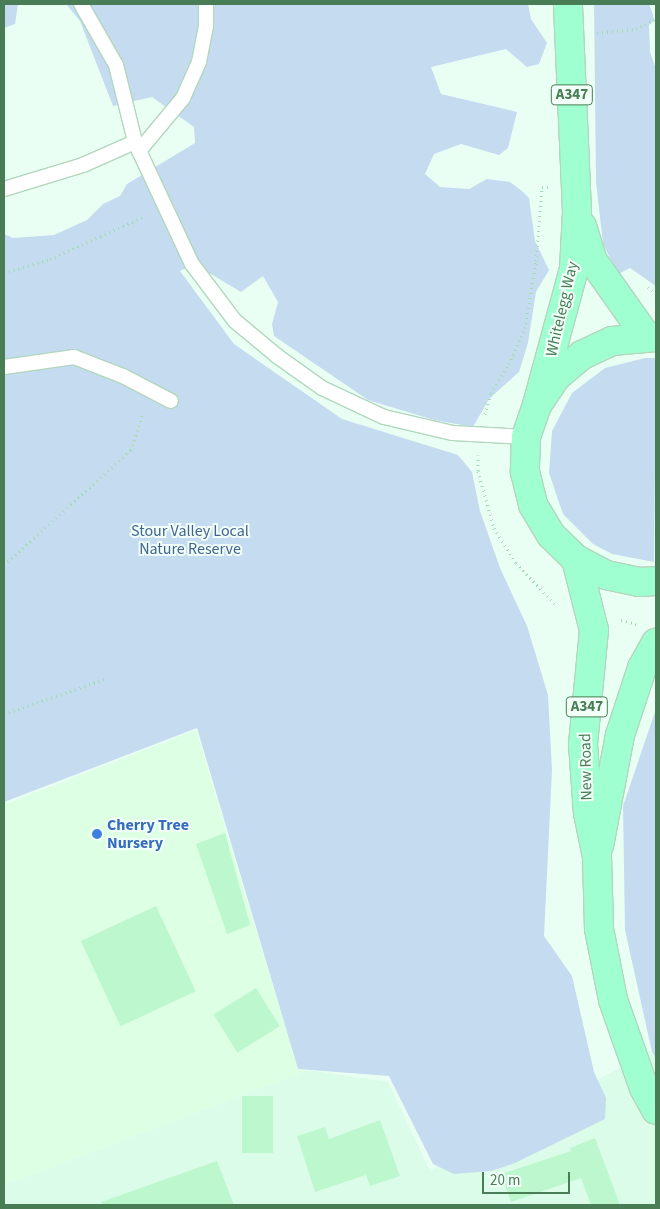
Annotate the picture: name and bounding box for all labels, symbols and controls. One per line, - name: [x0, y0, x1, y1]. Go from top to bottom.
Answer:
- road number: A347: [551, 82, 593, 108]
- street label: Whitelegg Way: [542, 259, 582, 359]
- park label: Stour Valley Local Nature Reserve: [131, 521, 249, 559]
- road number: A347: [566, 694, 608, 720]
- street label: New Road: [576, 733, 596, 801]
- place label: Cherry Tree Nursery: [107, 815, 189, 853]
- marker: Cherry Tree Nursery: [91, 828, 103, 840]
- scale bar: [485, 1162, 572, 1194]
- text: 20 m: [490, 1170, 520, 1191]

